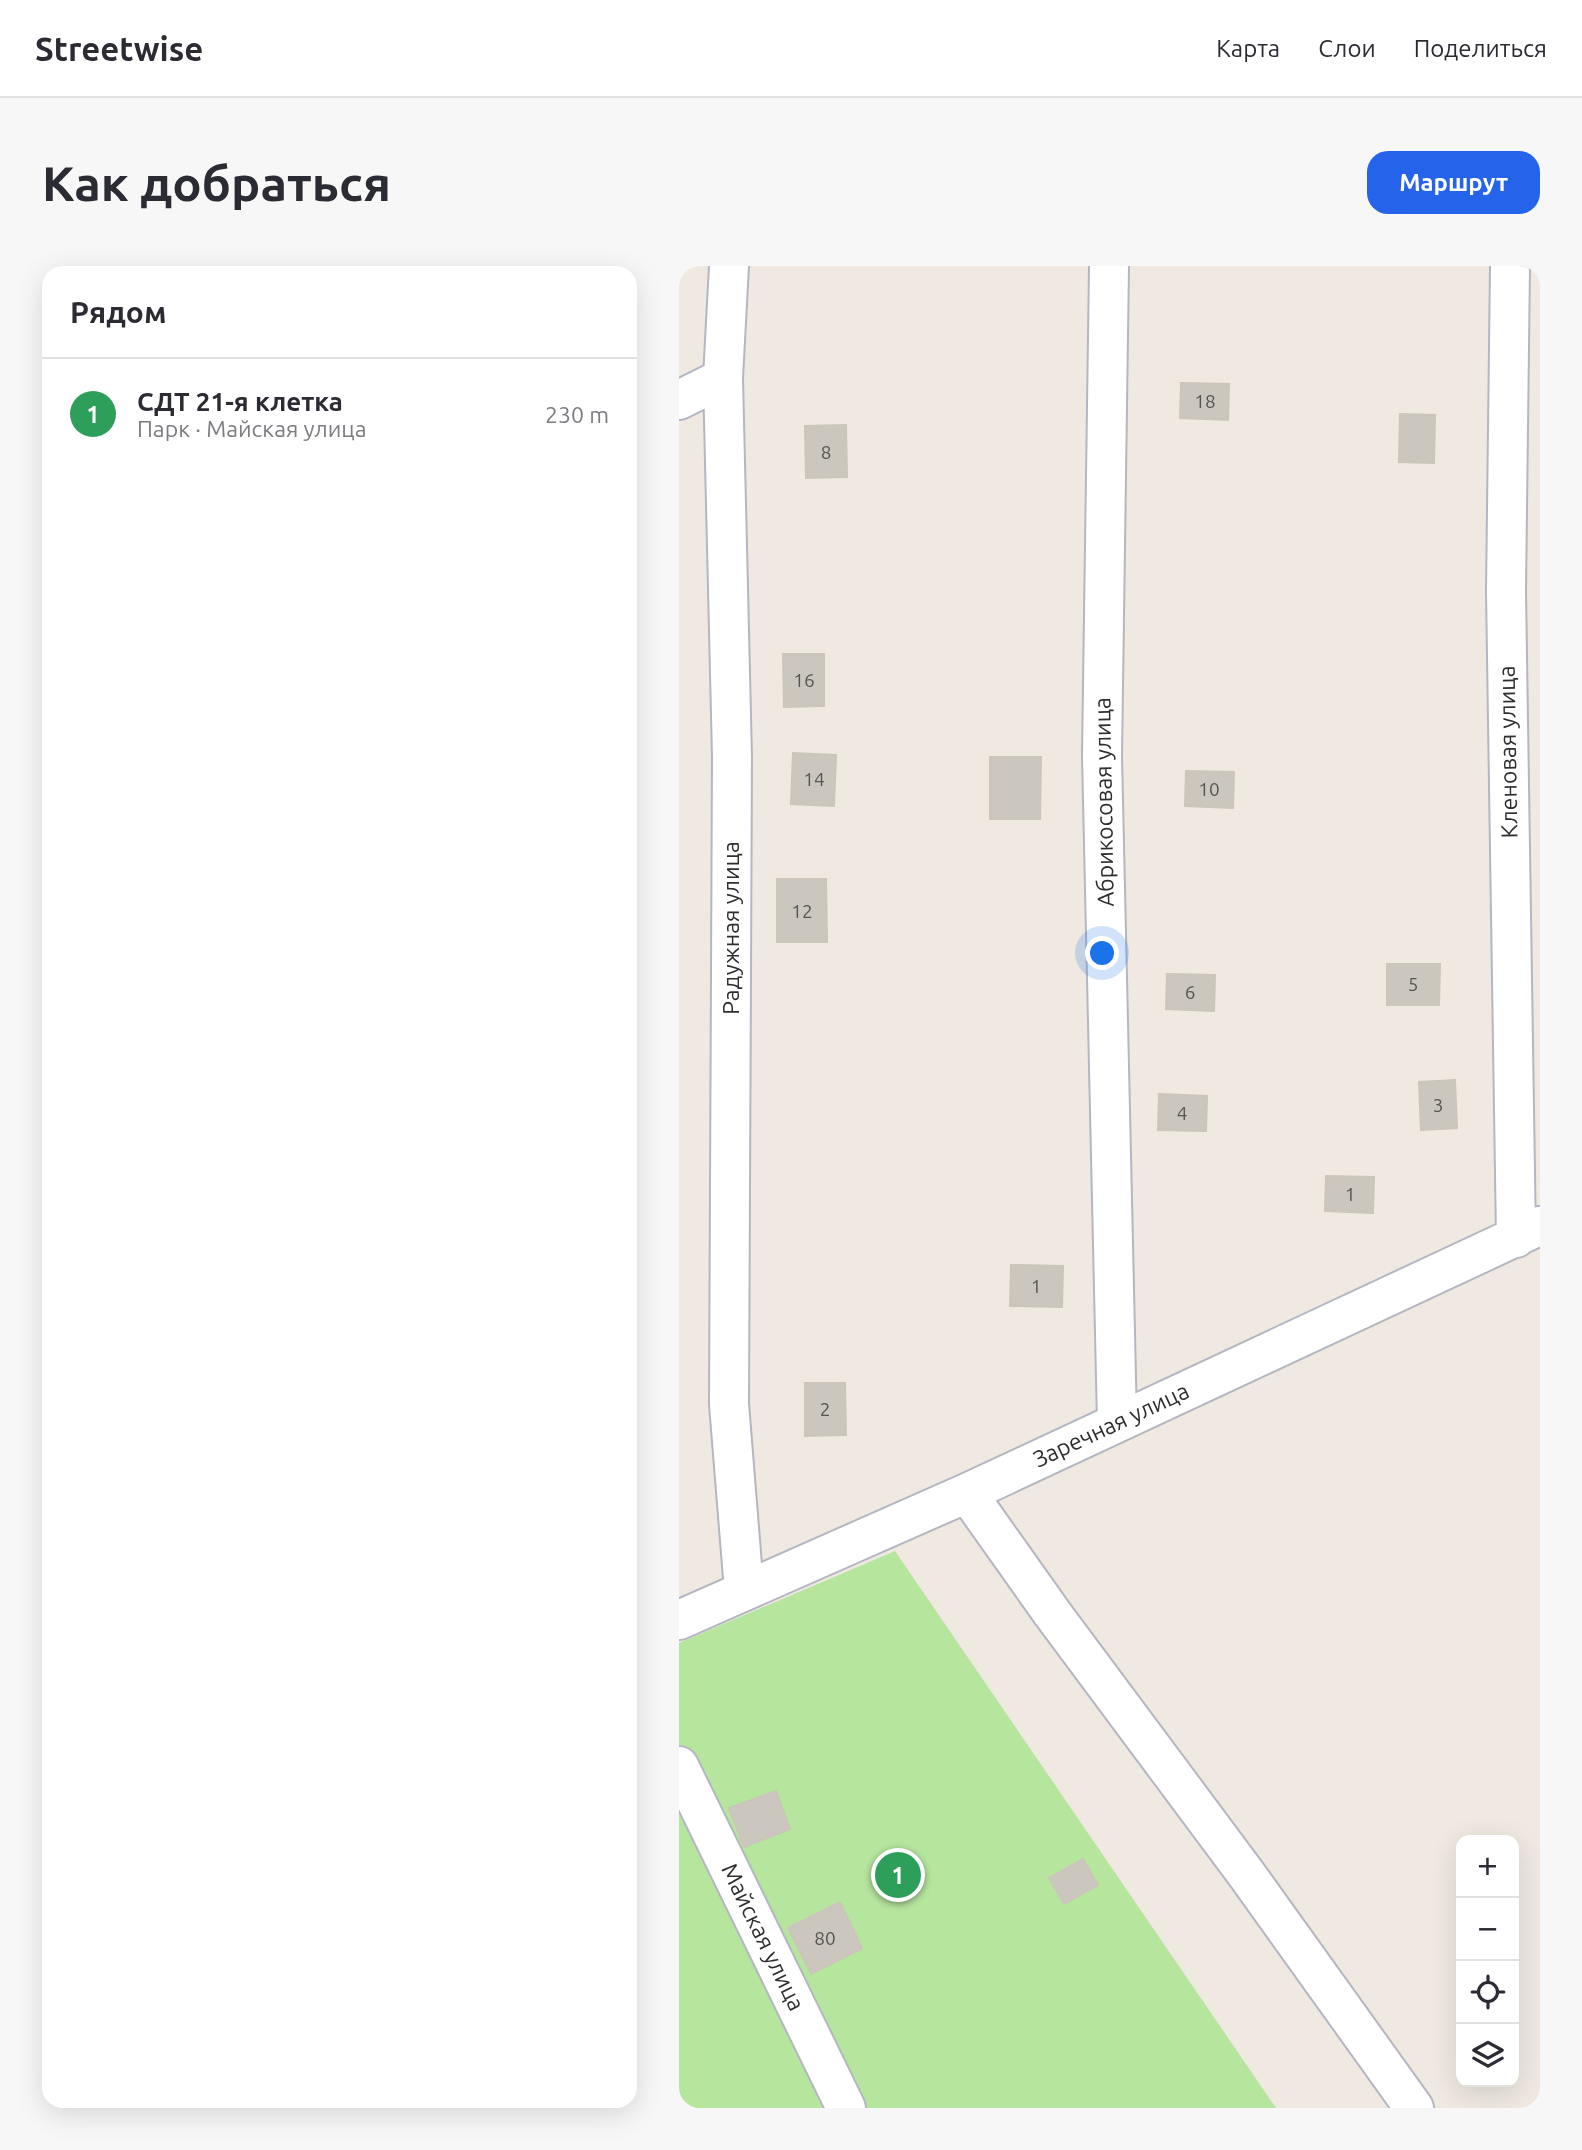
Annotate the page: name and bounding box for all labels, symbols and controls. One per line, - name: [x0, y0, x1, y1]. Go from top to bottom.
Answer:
- text: Streetwise: [35, 30, 203, 67]
- text: Карта: [1216, 35, 1280, 62]
- text: Слои: [1318, 35, 1376, 62]
- text: Поделиться: [1414, 35, 1547, 62]
- button: Маршрут: [1367, 151, 1540, 214]
- text: Как добраться: [42, 155, 391, 210]
- text: Рядом: [70, 295, 166, 329]
- text: СДТ 21-я клетка: [137, 387, 343, 416]
- house number: 18: [1194, 390, 1216, 412]
- text: 1: [87, 402, 99, 427]
- text: 230 m: [545, 402, 609, 427]
- text: Парк · Майская улица: [137, 416, 367, 441]
- house number: 8: [821, 441, 831, 463]
- street label: Кленовая улица: [1493, 665, 1522, 839]
- house number: 16: [793, 669, 815, 691]
- street label: Абрикосовая улица: [1089, 697, 1118, 907]
- house number: 14: [803, 768, 825, 790]
- house number: 10: [1198, 778, 1220, 800]
- street label: Радужная улица: [718, 841, 743, 1015]
- house number: 12: [791, 900, 813, 922]
- your location: [1085, 936, 1119, 970]
- house number: 5: [1408, 973, 1418, 995]
- house number: 6: [1185, 981, 1195, 1003]
- house number: 3: [1433, 1094, 1443, 1116]
- house number: 4: [1177, 1102, 1187, 1124]
- house number: 1: [1345, 1183, 1355, 1205]
- house number: 1: [1031, 1275, 1041, 1297]
- street label: Заречная улица: [1029, 1378, 1193, 1472]
- house number: 2: [820, 1398, 830, 1420]
- map controls: [1456, 1835, 1519, 2087]
- button: +: [1456, 1835, 1519, 1898]
- pin: 1: [875, 1849, 921, 1901]
- street label: Майская улица: [717, 1859, 810, 2014]
- button: −: [1456, 1898, 1519, 1961]
- house number: 80: [814, 1927, 836, 1949]
- button: locate: [1456, 1961, 1519, 2024]
- button: layers: [1456, 2024, 1519, 2087]

